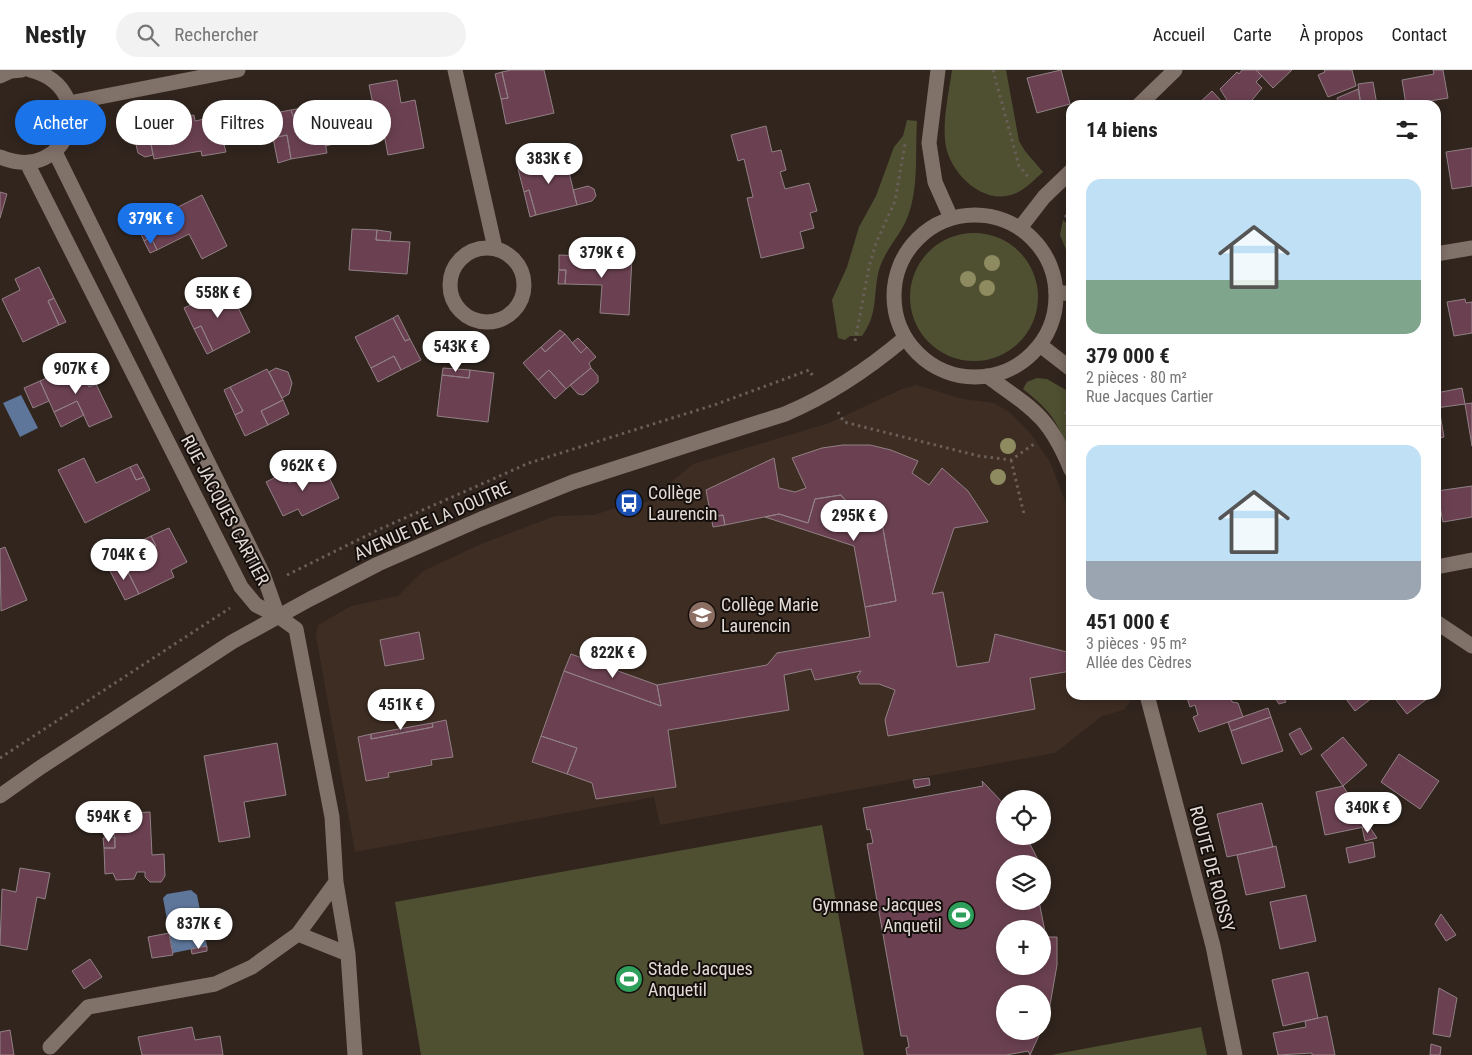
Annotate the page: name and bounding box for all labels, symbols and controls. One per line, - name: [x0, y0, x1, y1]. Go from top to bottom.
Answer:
- search box: [116, 12, 466, 57]
- text: Nestly: [25, 21, 86, 49]
- icon: search: [134, 21, 162, 49]
- text: Rechercher: [174, 23, 258, 46]
- text: Accueil: [1153, 24, 1205, 45]
- text: Carte: [1233, 24, 1272, 45]
- text: À propos: [1300, 24, 1363, 45]
- text: Contact: [1391, 24, 1447, 45]
- chip: Acheter: [15, 100, 106, 145]
- chip: Louer: [116, 100, 192, 145]
- chip: Filtres: [202, 100, 283, 145]
- chip: Nouveau: [293, 100, 391, 145]
- icon: filters: [1393, 116, 1421, 144]
- text: 14 biens: [1086, 118, 1158, 142]
- pin: 383K €: [508, 142, 590, 185]
- text: 383K €: [527, 149, 571, 168]
- pin: 379K €: [110, 202, 192, 245]
- text: 379K €: [129, 209, 173, 228]
- icon: home: [1209, 212, 1299, 302]
- pin: 379K €: [561, 236, 643, 279]
- text: 379K €: [580, 243, 624, 262]
- pin: 558K €: [177, 276, 259, 319]
- text: 558K €: [196, 283, 240, 302]
- pin: 543K €: [415, 330, 497, 373]
- text: 543K €: [434, 337, 478, 356]
- text: 379 000 €: [1086, 344, 1170, 368]
- pin: 907K €: [35, 352, 117, 395]
- text: 907K €: [54, 359, 98, 378]
- text: 2 pièces · 80 m²: [1086, 368, 1187, 387]
- text: Rue Jacques Cartier: [1086, 387, 1213, 406]
- street label: RUE JACQUES CARTIER: [177, 431, 274, 589]
- pin: 962K €: [262, 450, 344, 492]
- text: 962K €: [281, 456, 325, 475]
- street label: AVENUE DE LA DOUTRE: [350, 477, 513, 564]
- icon: home: [1209, 477, 1299, 567]
- place label: Collège Laurencin: [648, 482, 718, 524]
- bus stop icon: Collège Laurencin: [614, 488, 644, 518]
- pin: 295K €: [813, 500, 895, 542]
- text: 295K €: [832, 506, 876, 525]
- pin: 704K €: [83, 538, 165, 581]
- text: 704K €: [102, 545, 146, 564]
- place label: Collège Marie Laurencin: [721, 594, 819, 636]
- school or university icon: Collège Marie Laurencin: [687, 600, 717, 630]
- text: 451 000 €: [1086, 610, 1170, 634]
- text: 3 pièces · 95 m²: [1086, 634, 1187, 653]
- pin: 822K €: [572, 636, 654, 679]
- text: 822K €: [591, 643, 635, 662]
- text: Allée des Cèdres: [1086, 653, 1192, 672]
- pin: 451K €: [360, 688, 442, 731]
- text: 451K €: [379, 695, 423, 714]
- map controls: [996, 790, 1051, 1040]
- button: locate: [996, 790, 1051, 845]
- pin: 340K €: [1327, 792, 1409, 834]
- text: 340K €: [1346, 798, 1390, 817]
- pin: 594K €: [68, 800, 150, 843]
- street label: ROUTE DE ROISSY: [1186, 804, 1239, 935]
- text: 594K €: [87, 807, 131, 826]
- button: layers: [996, 855, 1051, 910]
- place label: Gymnase Jacques Anquetil: [812, 894, 942, 936]
- sports icon: Gymnase Jacques Anquetil: [946, 900, 976, 930]
- pin: 837K €: [158, 908, 240, 950]
- text: 837K €: [177, 914, 221, 933]
- button: +: [996, 920, 1051, 975]
- place label: Stade Jacques Anquetil: [648, 958, 753, 1000]
- sports icon: Stade Jacques Anquetil: [614, 964, 644, 994]
- button: −: [996, 985, 1051, 1040]

